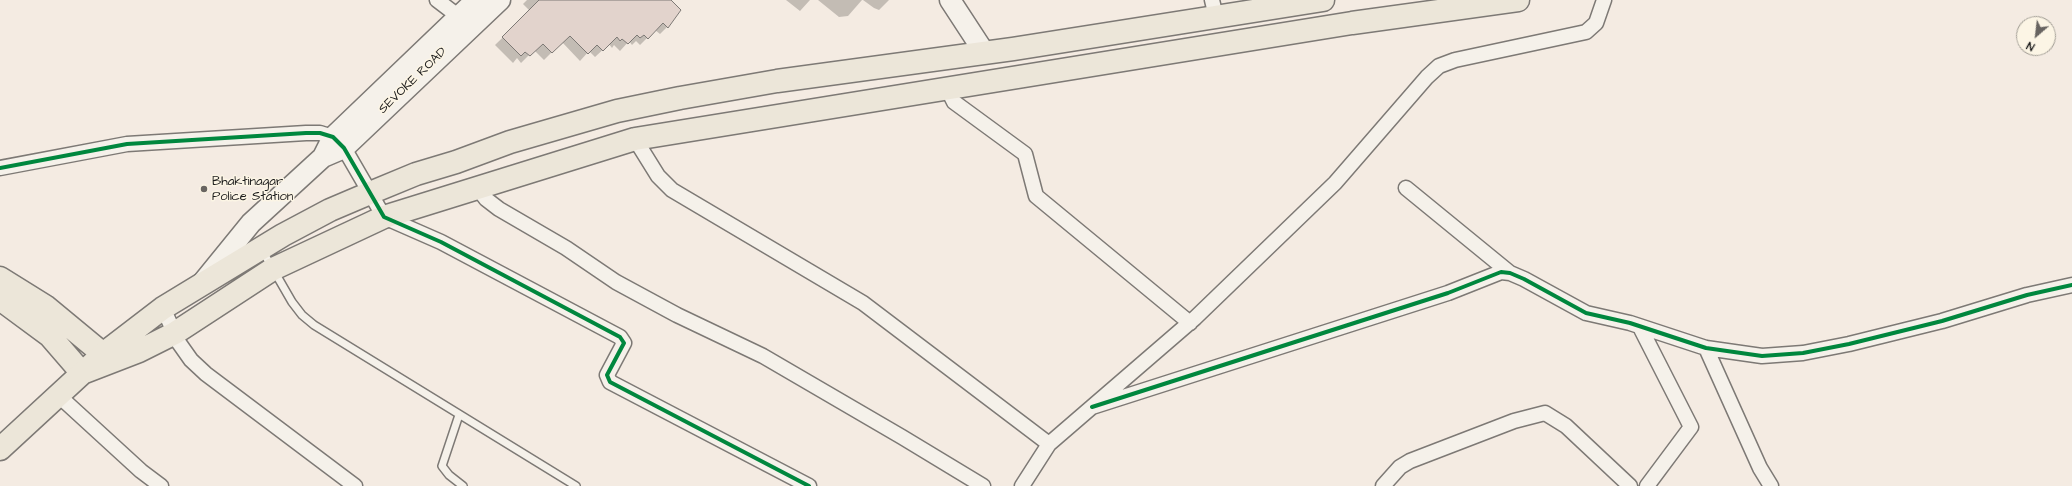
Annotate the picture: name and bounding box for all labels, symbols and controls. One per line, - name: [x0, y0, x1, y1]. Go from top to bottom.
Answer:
- north arrow: [2016, 16, 2056, 56]
- text: N: [2024, 38, 2037, 54]
- street label: SEVOKE ROAD: [376, 45, 450, 117]
- place label: Bhaktinagar Police Station: [212, 174, 293, 205]
- marker: Bhaktinagar Police Station: [199, 184, 209, 194]

